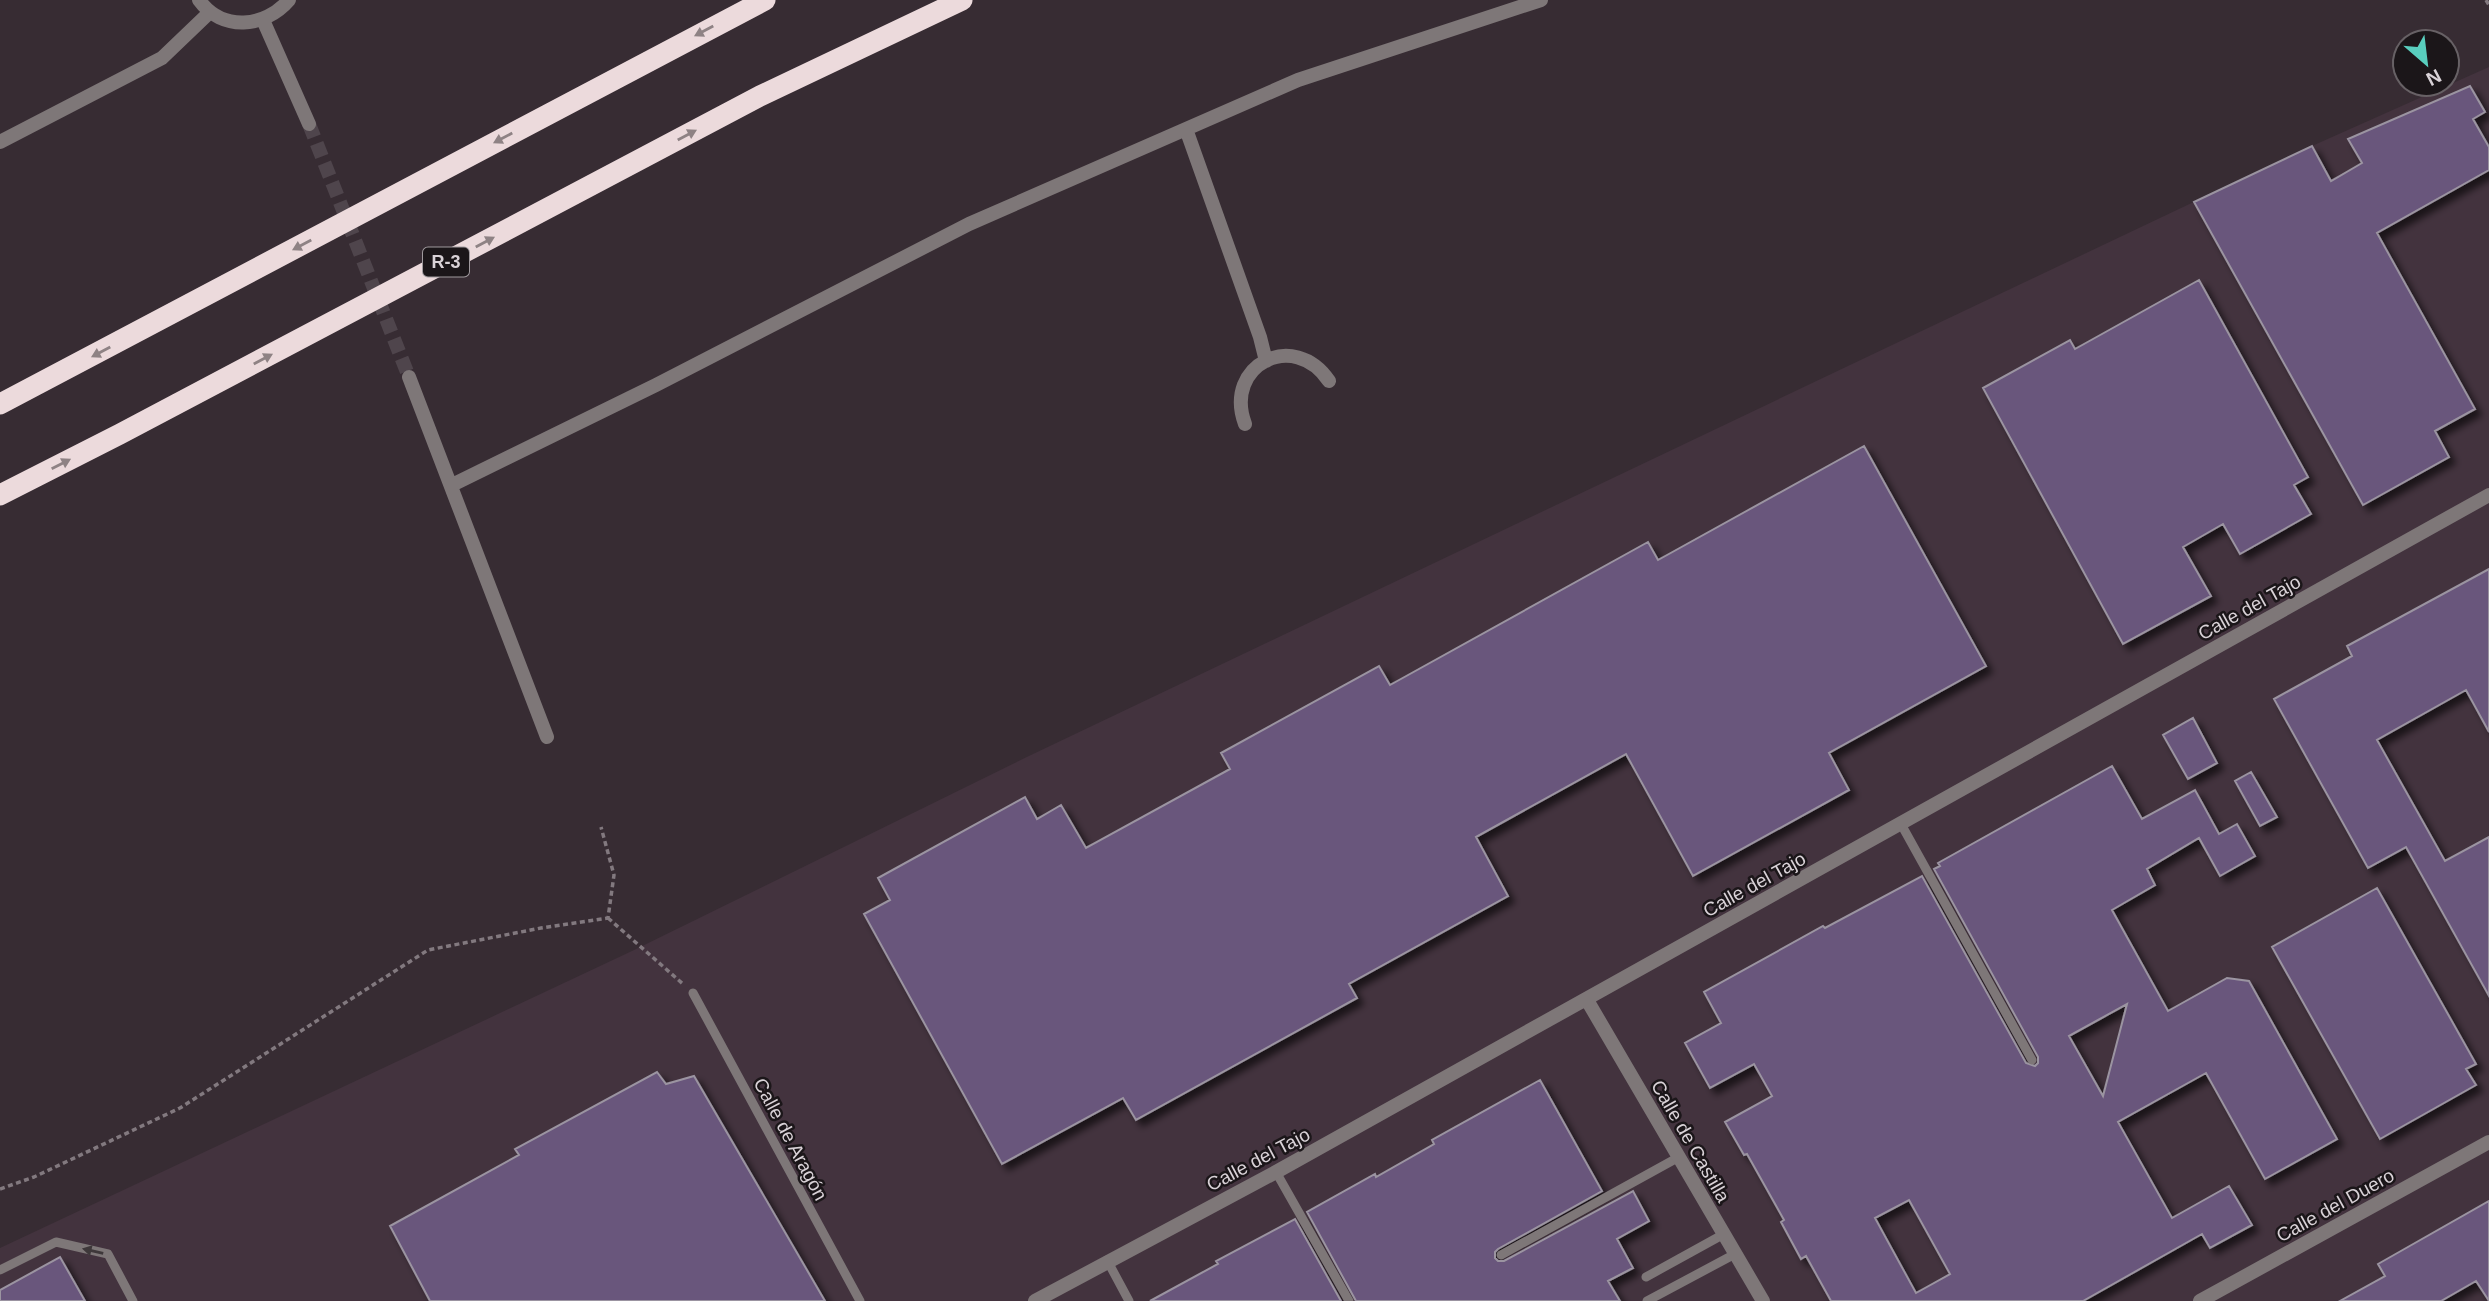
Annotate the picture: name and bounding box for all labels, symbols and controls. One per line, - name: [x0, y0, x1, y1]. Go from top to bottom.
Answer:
- one-way arrow: [694, 25, 714, 37]
- north arrow: [2391, 28, 2461, 98]
- text: N: [2423, 65, 2445, 90]
- one-way arrow: [677, 130, 697, 142]
- one-way arrow: [493, 132, 513, 144]
- one-way arrow: [476, 236, 496, 248]
- one-way arrow: [292, 239, 312, 251]
- road number: R-3: [423, 248, 469, 276]
- one-way arrow: [92, 346, 111, 358]
- one-way arrow: [253, 354, 273, 366]
- one-way arrow: [51, 459, 71, 470]
- street label: Calle del Tajo: [2194, 571, 2304, 644]
- street label: Calle del Tajo: [1699, 848, 1809, 921]
- street label: Calle de Aragón: [750, 1075, 832, 1204]
- street label: Calle de Castilla: [1647, 1077, 1734, 1206]
- street label: Calle del Tajo: [1203, 1123, 1313, 1195]
- street label: Calle del Duero: [2273, 1165, 2398, 1246]
- one-way arrow: [82, 1245, 104, 1256]

